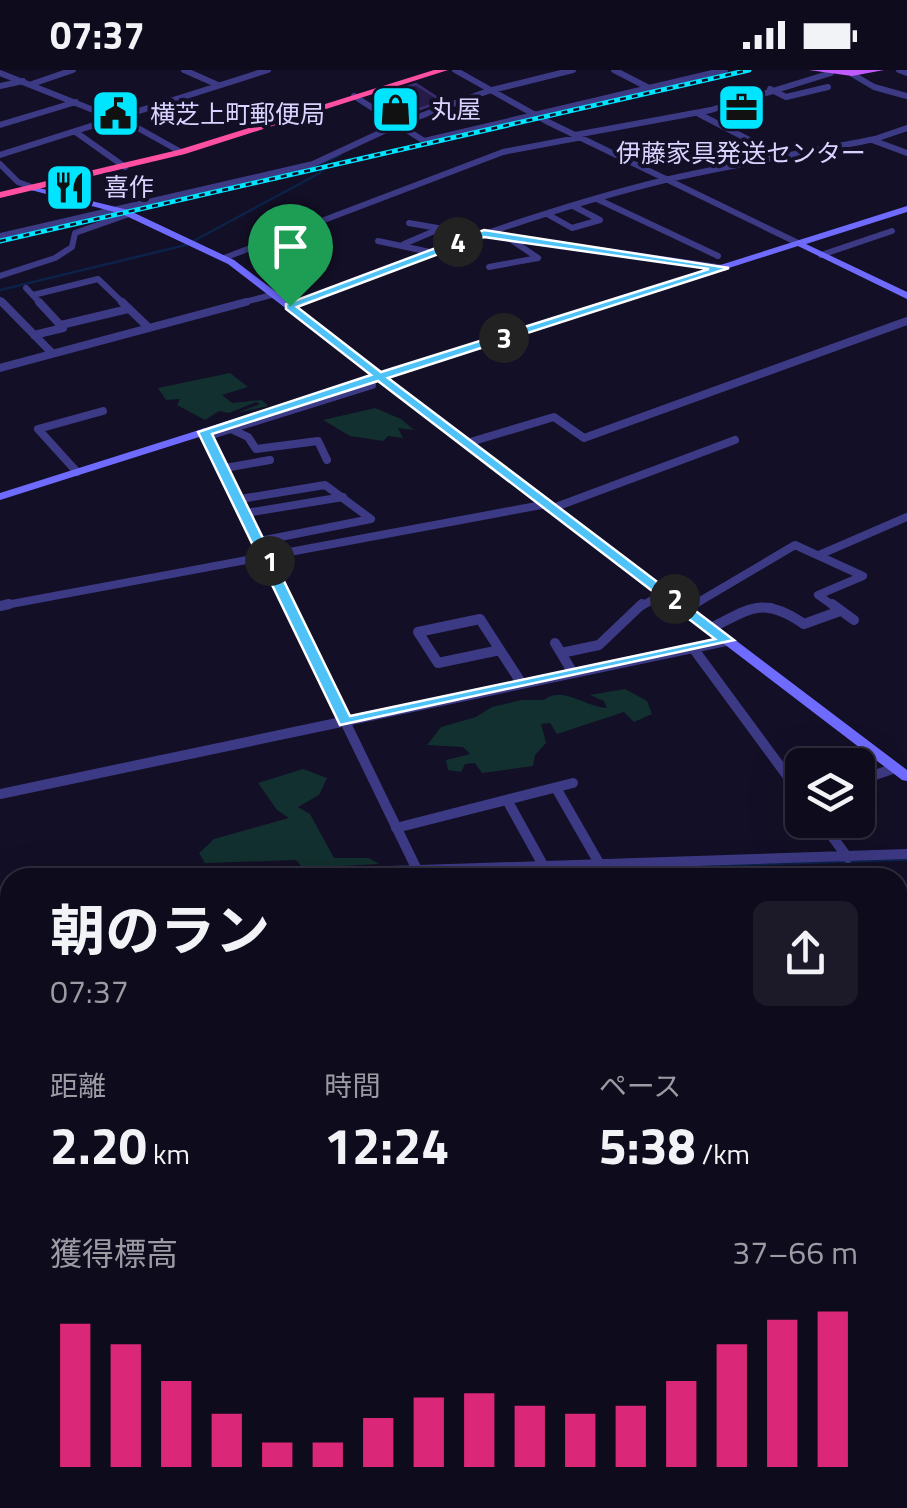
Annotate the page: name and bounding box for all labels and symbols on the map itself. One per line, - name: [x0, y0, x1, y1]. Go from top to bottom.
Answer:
- office icon: 伊藤家具発送センター: [715, 81, 767, 133]
- shop icon: 丸屋: [370, 83, 422, 135]
- public building icon: 横芝上町郵便局: [89, 88, 141, 140]
- place label: 丸屋: [431, 90, 481, 128]
- place label: 横芝上町郵便局: [150, 95, 325, 133]
- place label: 伊藤家具発送センター: [616, 134, 866, 172]
- restaurant icon: 喜作: [43, 161, 95, 213]
- place label: 喜作: [104, 168, 154, 206]
- pin: [248, 204, 333, 307]
- pin: 4: [433, 217, 483, 267]
- pin: 3: [479, 313, 529, 363]
- pin: 1: [245, 536, 295, 586]
- pin: 2: [650, 574, 700, 624]

